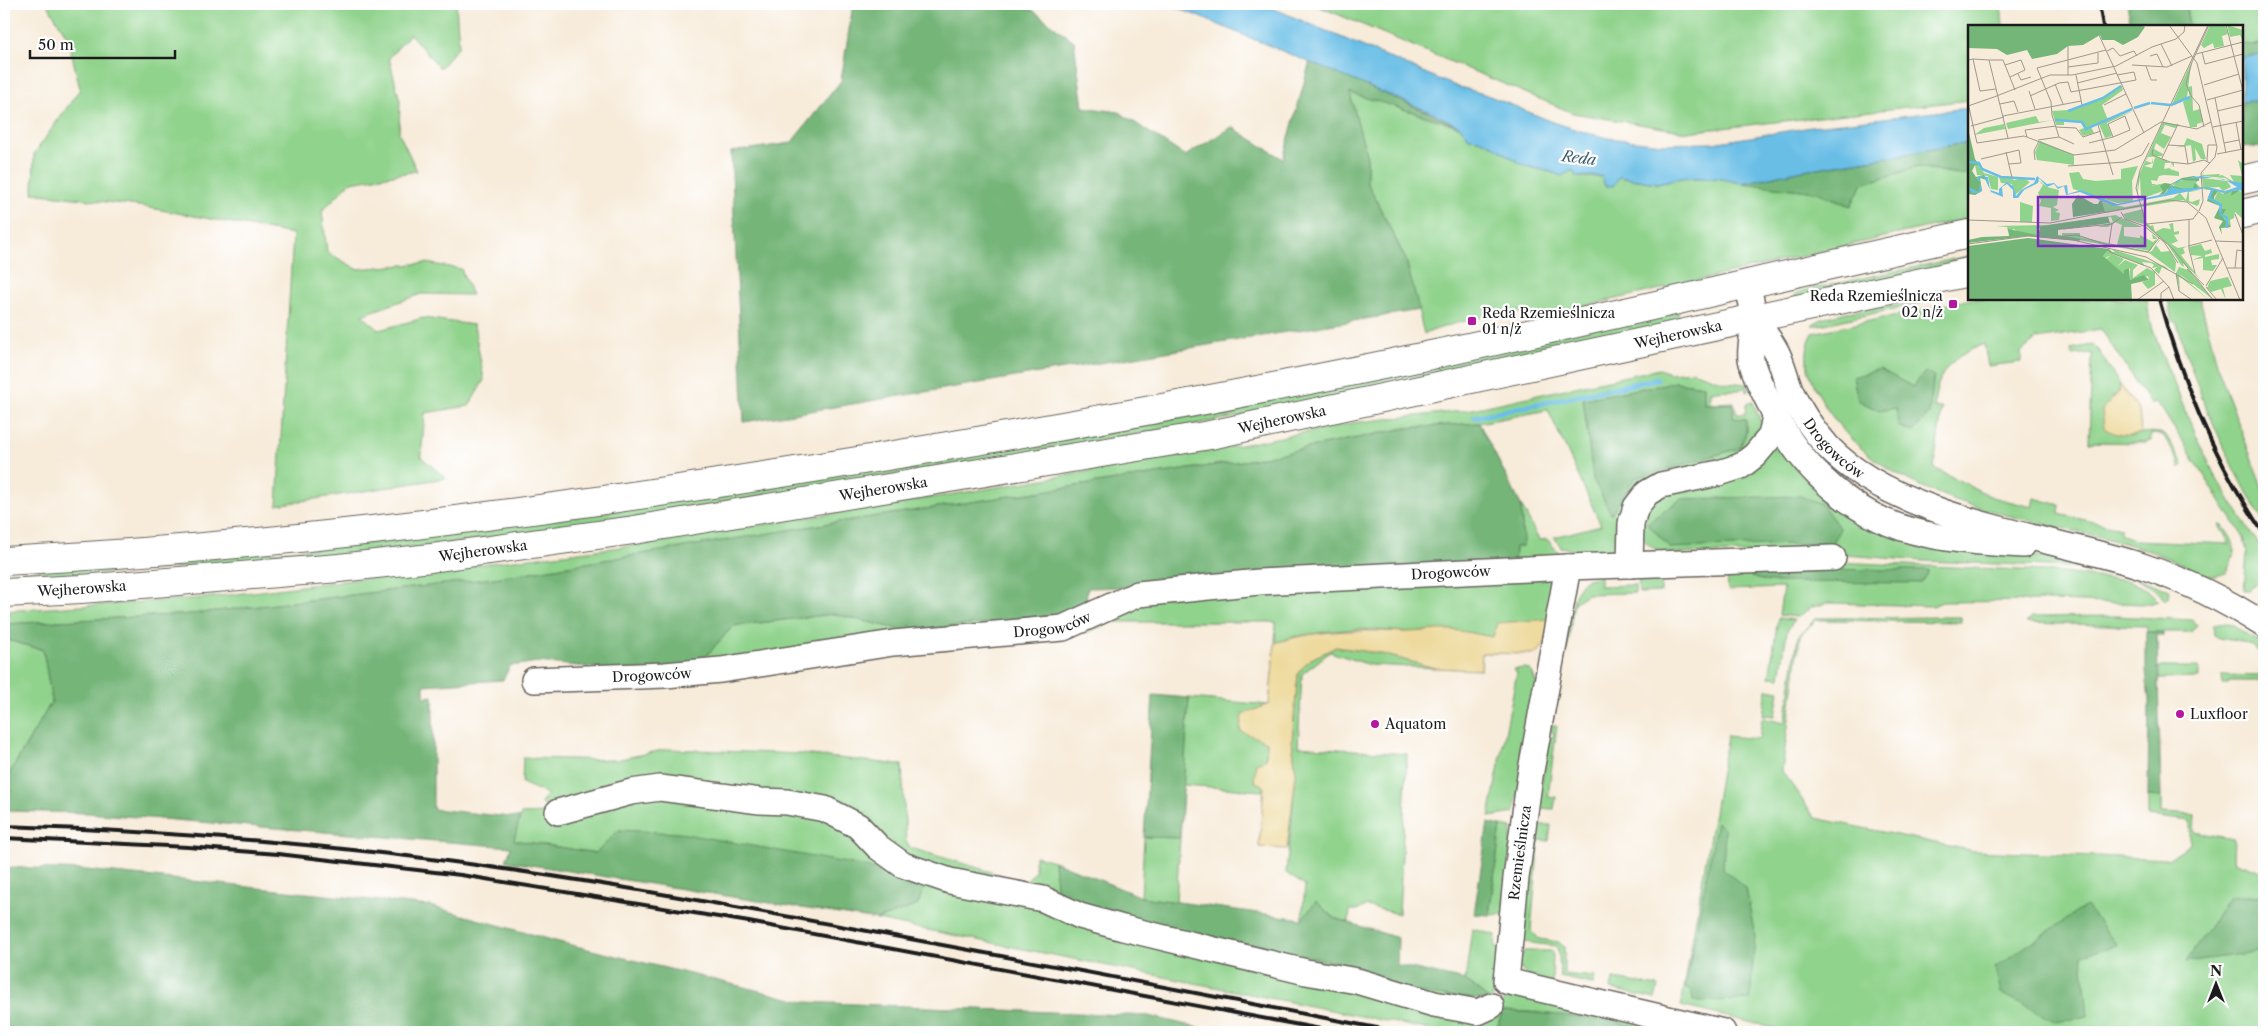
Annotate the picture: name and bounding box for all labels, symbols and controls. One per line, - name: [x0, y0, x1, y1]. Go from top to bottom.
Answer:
- inset map: [1968, 25, 2243, 300]
- scale bar: [30, 28, 175, 60]
- text: 50 m: [38, 35, 74, 54]
- water label: Reda: [1560, 146, 1597, 169]
- place label: Reda Rzemieślnicza 02 n/ż: [1810, 287, 1944, 321]
- marker: Reda Rzemieślnicza 02 n/ż: [1947, 298, 1959, 310]
- place label: Reda Rzemieślnicza 01 n/ż: [1482, 304, 1616, 338]
- marker: Reda Rzemieślnicza 01 n/ż: [1466, 315, 1478, 327]
- street label: Wejherowska: [1632, 316, 1724, 353]
- street label: Wejherowska: [1236, 401, 1328, 438]
- street label: Drogowców: [1799, 414, 1868, 483]
- street label: Wejherowska: [837, 473, 929, 505]
- street label: Wejherowska: [437, 536, 529, 566]
- street label: Drogowców: [1411, 562, 1491, 584]
- street label: Wejherowska: [36, 576, 128, 600]
- street label: Drogowców: [1013, 607, 1094, 641]
- street label: Drogowców: [612, 664, 693, 686]
- place label: Luxfloor: [2190, 705, 2248, 723]
- marker: Luxfloor: [2174, 708, 2186, 720]
- place label: Aquatom: [1384, 715, 1446, 733]
- marker: Aquatom: [1369, 718, 1381, 730]
- street label: Rzemieślnicza: [1505, 803, 1535, 901]
- north arrow: [2190, 958, 2240, 1008]
- text: N: [2210, 962, 2222, 980]

